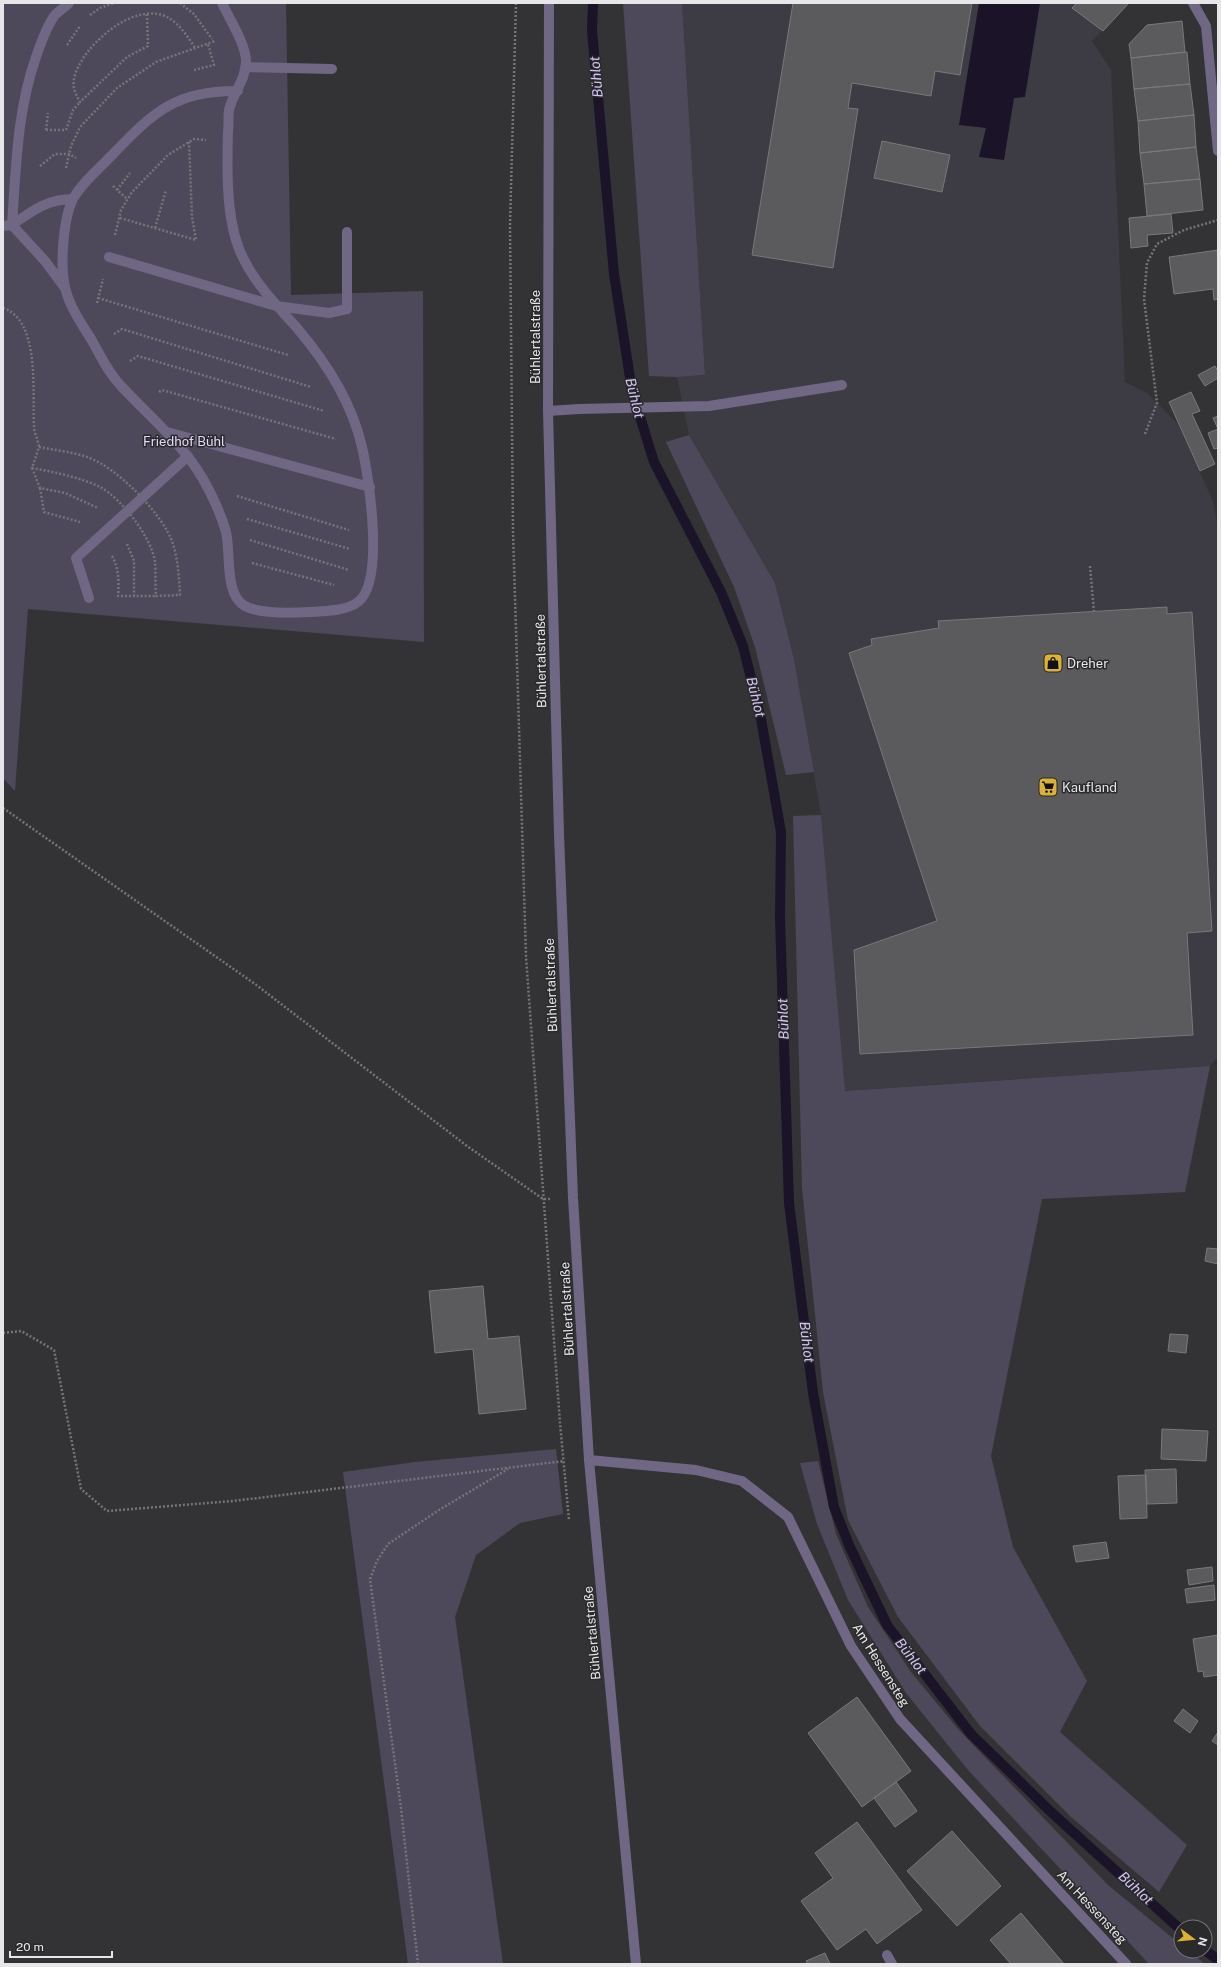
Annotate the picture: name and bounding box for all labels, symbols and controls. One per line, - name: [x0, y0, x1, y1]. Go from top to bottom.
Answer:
- water label: Bühlot: [586, 55, 606, 98]
- street label: Bühlertalstraße: [528, 290, 543, 384]
- water label: Bühlot: [622, 376, 648, 421]
- park label: Friedhof Bühl: [143, 434, 225, 449]
- street label: Bühlertalstraße: [533, 614, 549, 708]
- shop icon: Dreher: [1042, 652, 1064, 674]
- place label: Dreher: [1067, 656, 1108, 671]
- water label: Bühlot: [743, 675, 769, 720]
- supermarket icon: Kaufland: [1037, 776, 1059, 798]
- place label: Kaufland: [1062, 780, 1117, 795]
- street label: Bühlertalstraße: [542, 938, 560, 1032]
- water label: Bühlot: [774, 997, 792, 1040]
- street label: Bühlertalstraße: [557, 1262, 577, 1356]
- water label: Bühlot: [797, 1321, 818, 1364]
- street label: Bühlertalstraße: [580, 1585, 604, 1681]
- street label: Am Hessensteg: [849, 1621, 913, 1709]
- water label: Bühlot: [892, 1635, 930, 1678]
- street label: Am Hessensteg: [1054, 1867, 1130, 1947]
- water label: Bühlot: [1115, 1868, 1157, 1908]
- north arrow: [1173, 1919, 1213, 1959]
- scale bar: [10, 1933, 112, 1959]
- text: N: [1196, 1936, 1210, 1948]
- text: 20 m: [16, 1940, 44, 1954]

